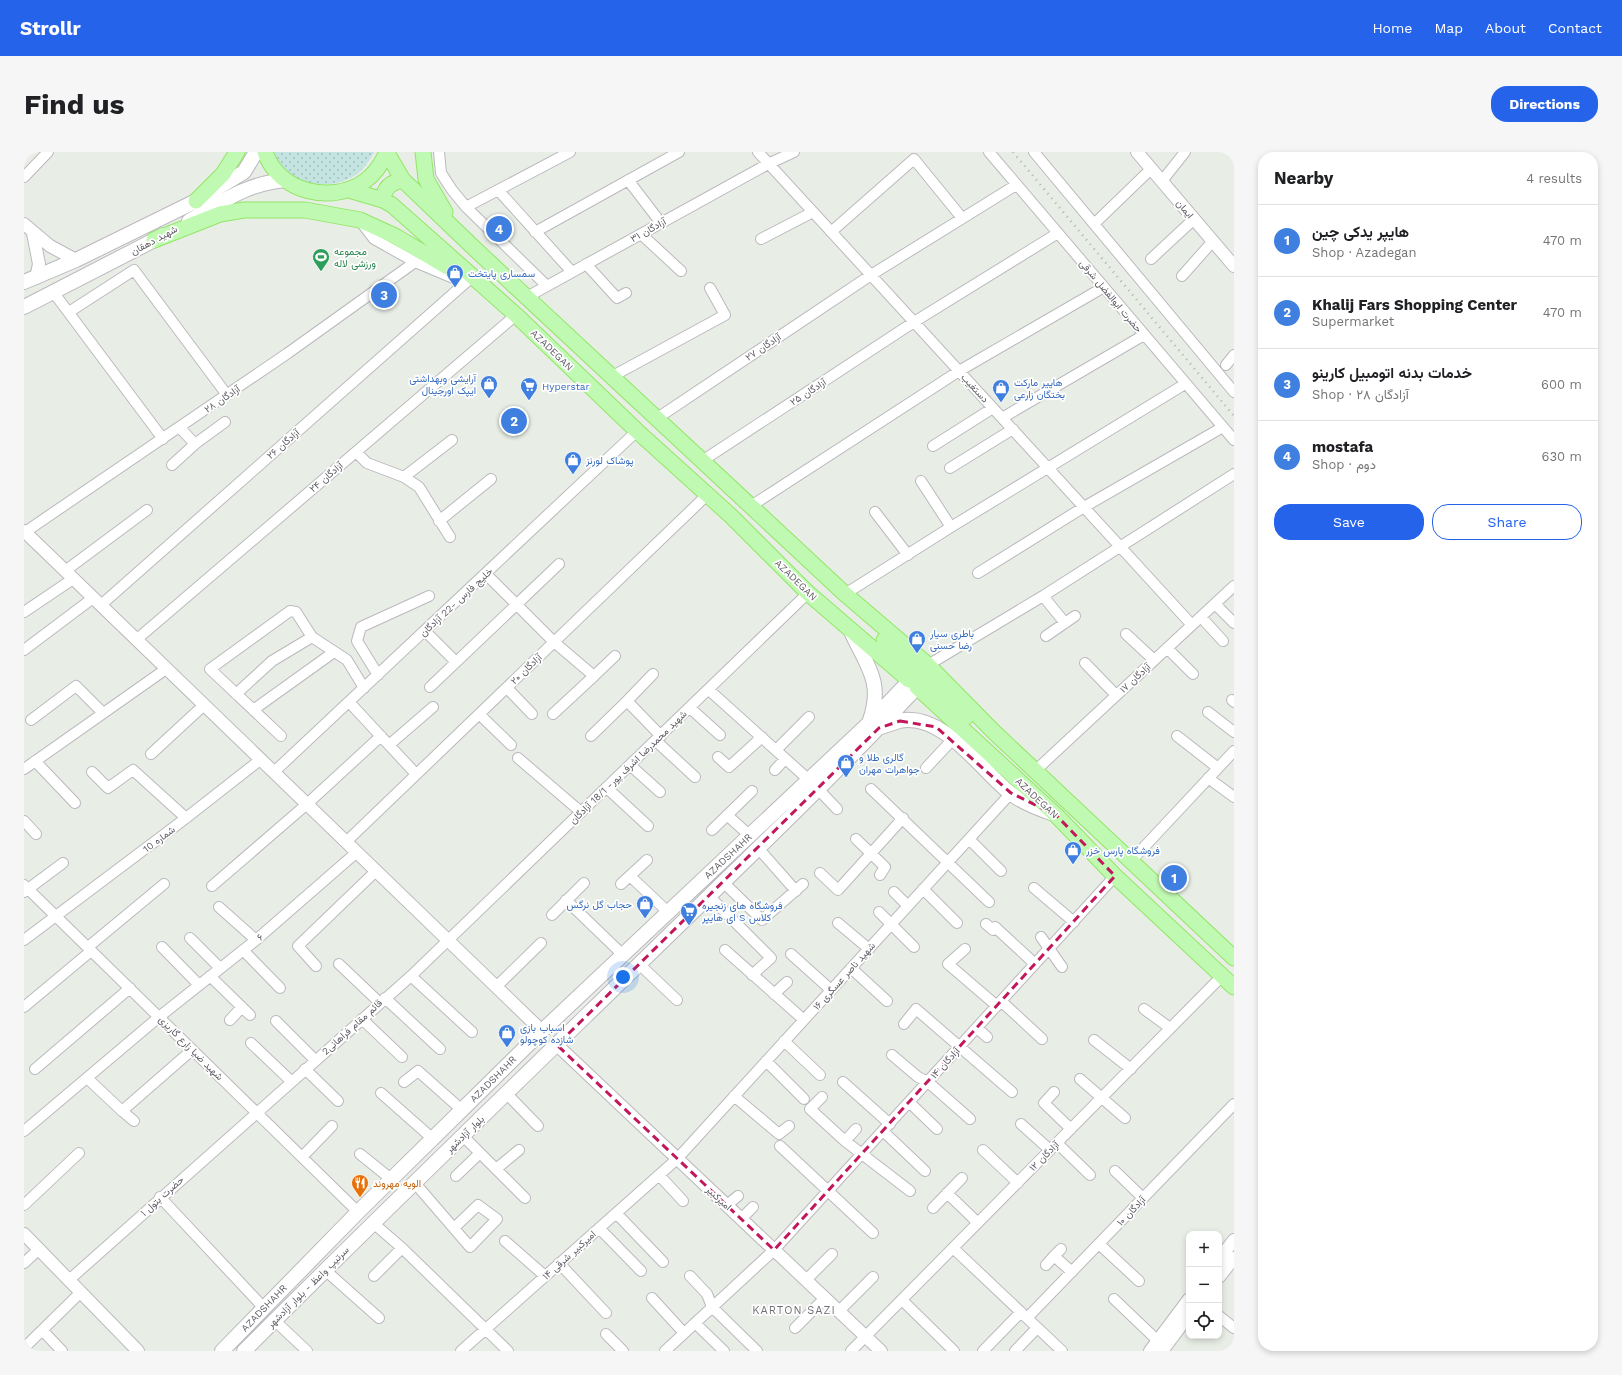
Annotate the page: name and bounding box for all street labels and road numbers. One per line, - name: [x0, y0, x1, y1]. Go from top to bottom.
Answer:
- street label: ایمان: [1173, 198, 1196, 221]
- street label: ۳۱ آزادگان: [628, 215, 669, 245]
- street label: شهید دهقان: [129, 223, 180, 258]
- street label: حضرت ابوالفضل شرقی: [1077, 258, 1145, 335]
- street label: AZADEGAN: [529, 327, 575, 373]
- street label: ۲۷ آزادگان: [743, 331, 784, 364]
- street label: دستغیب: [958, 371, 991, 405]
- street label: ۲۵ آزادگان: [788, 376, 829, 408]
- street label: ۲۸ آزادگان: [202, 383, 243, 416]
- street label: ۲۶ آزادگان: [265, 426, 303, 462]
- street label: ۲۴ آزادگان: [307, 459, 346, 495]
- street label: AZADEGAN: [773, 557, 819, 603]
- street label: خلیج فارس -22 آزادگان: [417, 565, 496, 639]
- street label: ۲۰ آزادگان: [508, 651, 545, 687]
- street label: ۱۷ آزادگان: [1117, 661, 1154, 696]
- street label: شهید محمدرضا اشرف پور- 18/1 آزادگان: [567, 708, 690, 827]
- street label: AZADEGAN: [1013, 776, 1061, 820]
- street label: شماره 10: [141, 823, 178, 855]
- street label: AZADSHAHR: [702, 831, 754, 881]
- street label: ۶: [255, 931, 266, 943]
- street label: ۱۶ شهید ناصر عسگری: [811, 940, 878, 1013]
- street label: 2قائم مقام فراهانی: [320, 997, 385, 1058]
- street label: شهید ضیا زارع گاریزی: [156, 1014, 225, 1083]
- street label: ۱۴ آزادگان: [928, 1045, 963, 1081]
- street label: AZADSHAHR: [468, 1053, 519, 1104]
- street label: بلوار آزادشهر: [443, 1113, 487, 1156]
- street label: ۱۲ آزادگان: [1027, 1138, 1062, 1174]
- street label: حضرت بتول ۱: [138, 1174, 187, 1219]
- street label: امیرکبیر: [703, 1183, 734, 1213]
- street label: ۱۰ آزادگان: [1114, 1194, 1149, 1229]
- street label: ۱۴ امیرکبیر شرقی: [540, 1228, 599, 1283]
- street label: سرتیپ واعظ - بلوار آزادشهر: [264, 1244, 352, 1332]
- street label: AZADSHAHR: [239, 1282, 289, 1334]

